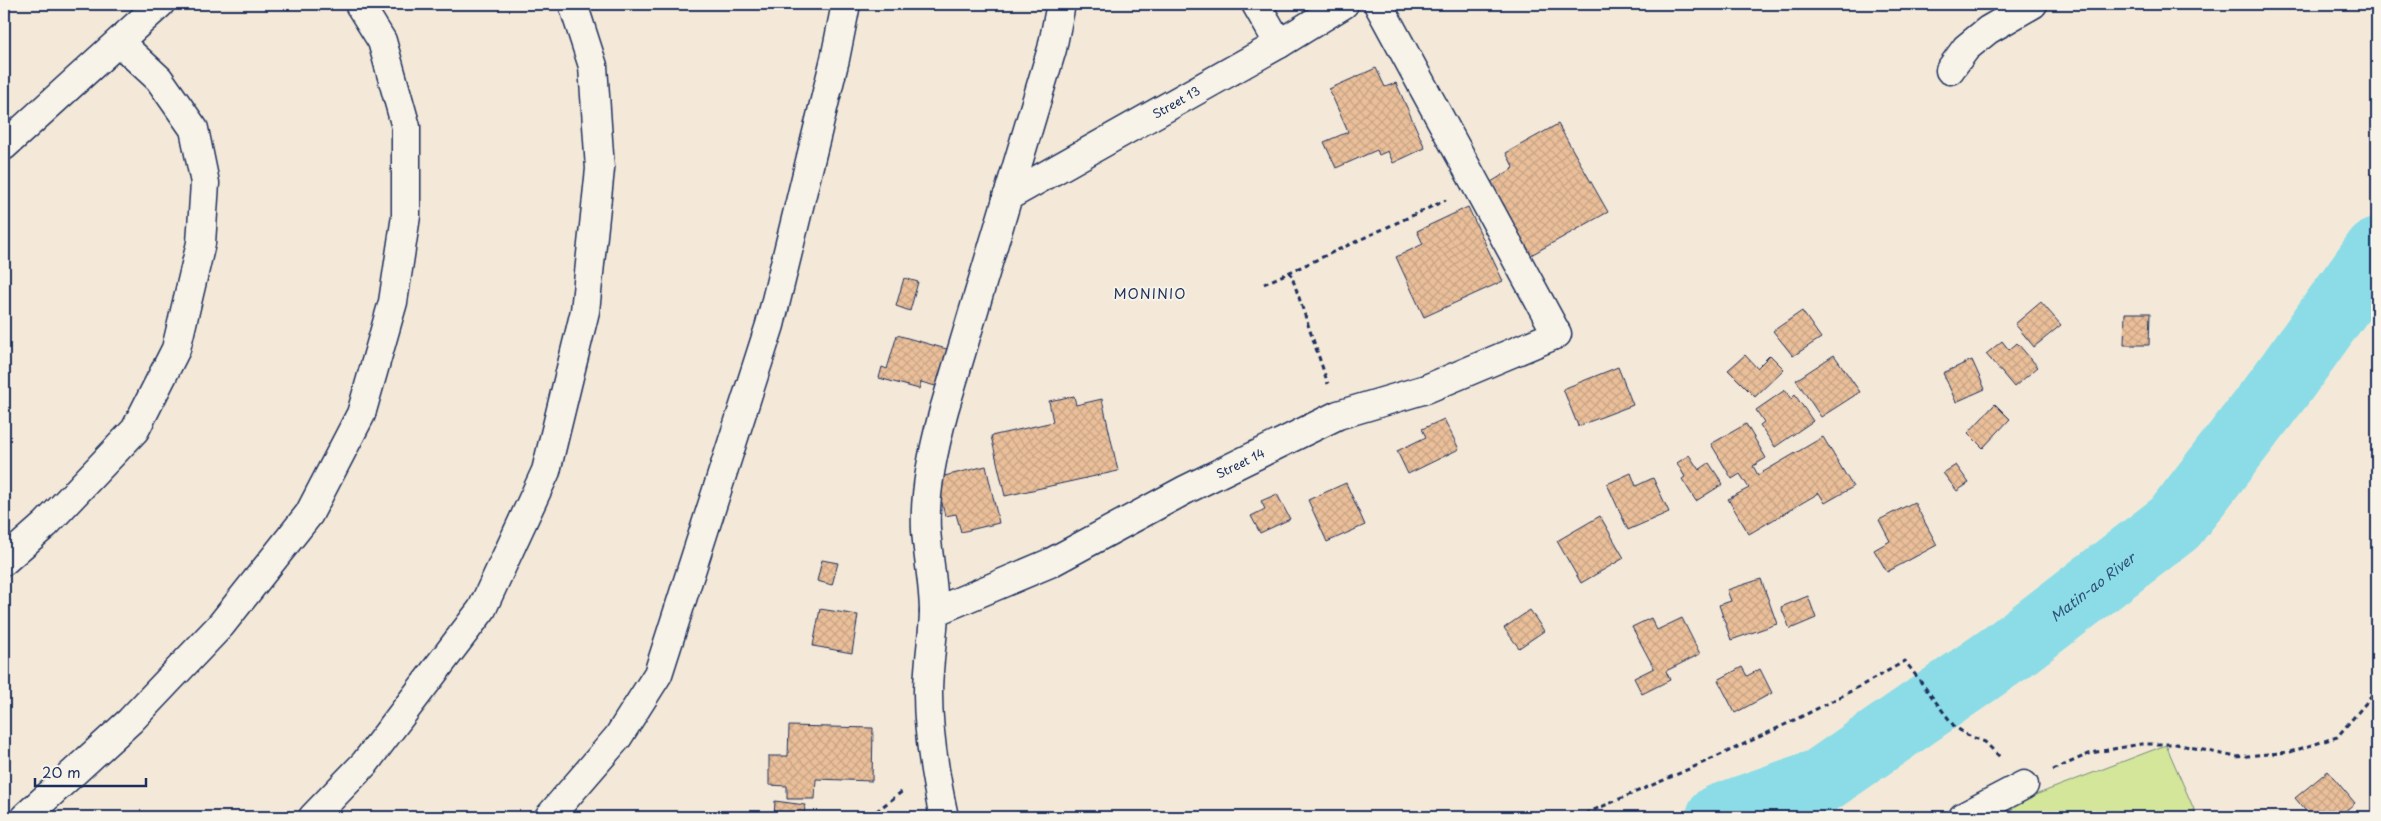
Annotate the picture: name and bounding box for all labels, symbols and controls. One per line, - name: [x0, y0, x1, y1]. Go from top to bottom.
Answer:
- street label: Street 13: [1149, 81, 1203, 123]
- district label: MONINIO: [1113, 283, 1187, 304]
- street label: Street 14: [1213, 443, 1268, 482]
- water label: Matin-ao River: [2045, 546, 2140, 626]
- scale bar: [35, 756, 146, 788]
- text: 20 m: [42, 760, 81, 783]

